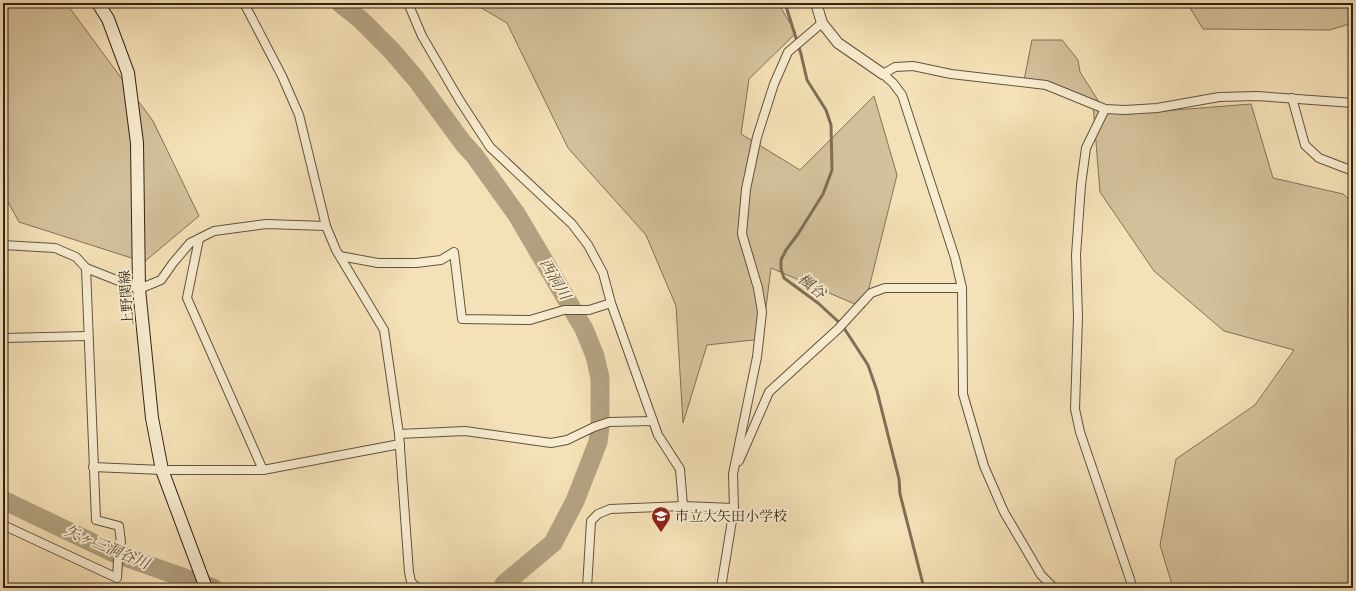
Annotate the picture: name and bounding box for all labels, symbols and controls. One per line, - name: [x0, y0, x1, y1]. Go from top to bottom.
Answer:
- water label: 西洞川: [535, 255, 576, 305]
- street label: 上野関線: [115, 269, 138, 327]
- water label: 楓谷: [794, 269, 831, 304]
- school or university icon: 市立大矢田小学校: [650, 505, 672, 533]
- place label: 市立大矢田小学校: [675, 507, 787, 526]
- water label: 矢ヶ三洞谷川: [62, 520, 154, 575]

